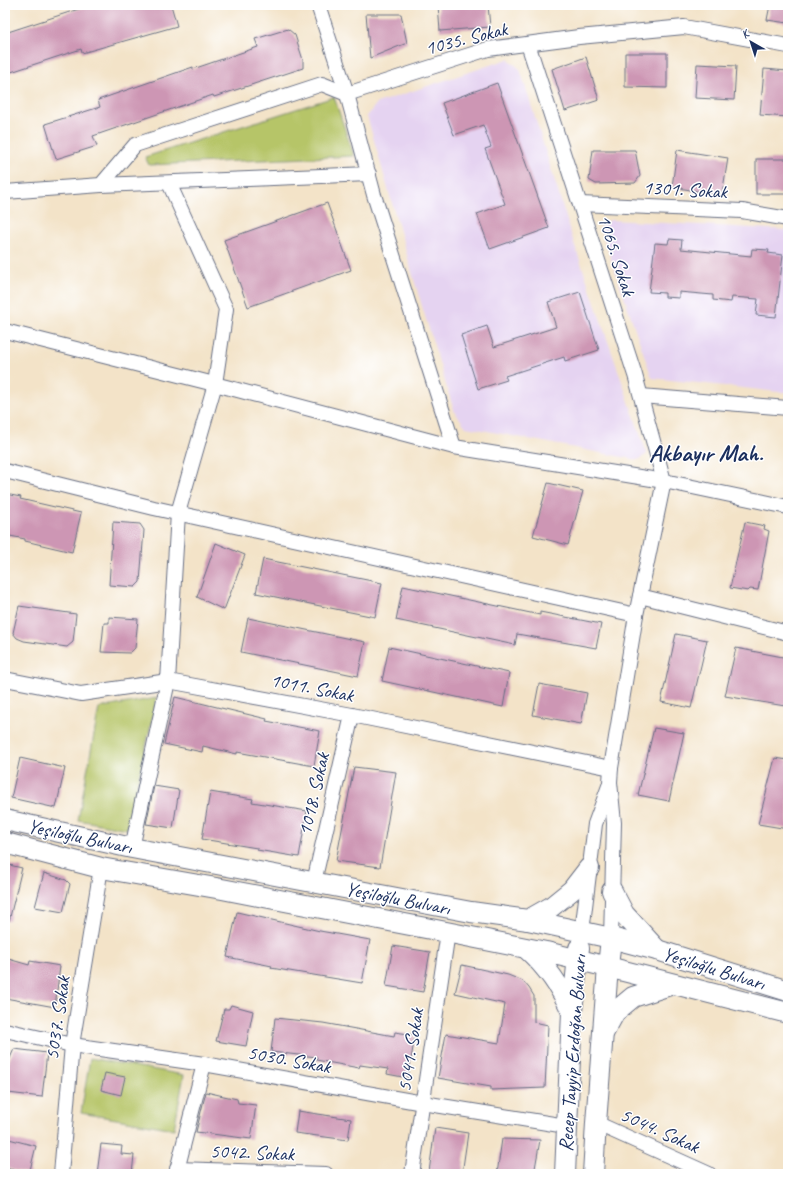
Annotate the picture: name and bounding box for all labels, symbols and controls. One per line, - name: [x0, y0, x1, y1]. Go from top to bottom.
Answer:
- street label: 1035. Sokak: [422, 16, 512, 61]
- north arrow: [731, 22, 771, 62]
- text: K: [738, 26, 753, 41]
- street label: 1301. Sokak: [642, 175, 729, 204]
- street label: 1065. Sokak: [592, 211, 642, 301]
- district label: Akbayır Mah.: [649, 438, 764, 468]
- street label: 1011. Sokak: [268, 667, 357, 708]
- street label: 1018. Sokak: [292, 749, 335, 838]
- street label: Yeşiloğlu Bulvarı: [25, 813, 136, 860]
- street label: Yeşiloğlu Bulvarı: [343, 876, 454, 921]
- street label: Yeşiloğlu Bulvarı: [659, 941, 769, 996]
- street label: Recep Tayyip Erdoğan Bulvarı: [553, 952, 592, 1152]
- street label: 5037. Sokak: [39, 973, 76, 1061]
- street label: 5041. Sokak: [392, 1005, 430, 1094]
- street label: 5030. Sokak: [245, 1040, 334, 1079]
- street label: 5044. Sokak: [616, 1102, 705, 1160]
- street label: 5042. Sokak: [210, 1139, 296, 1167]

